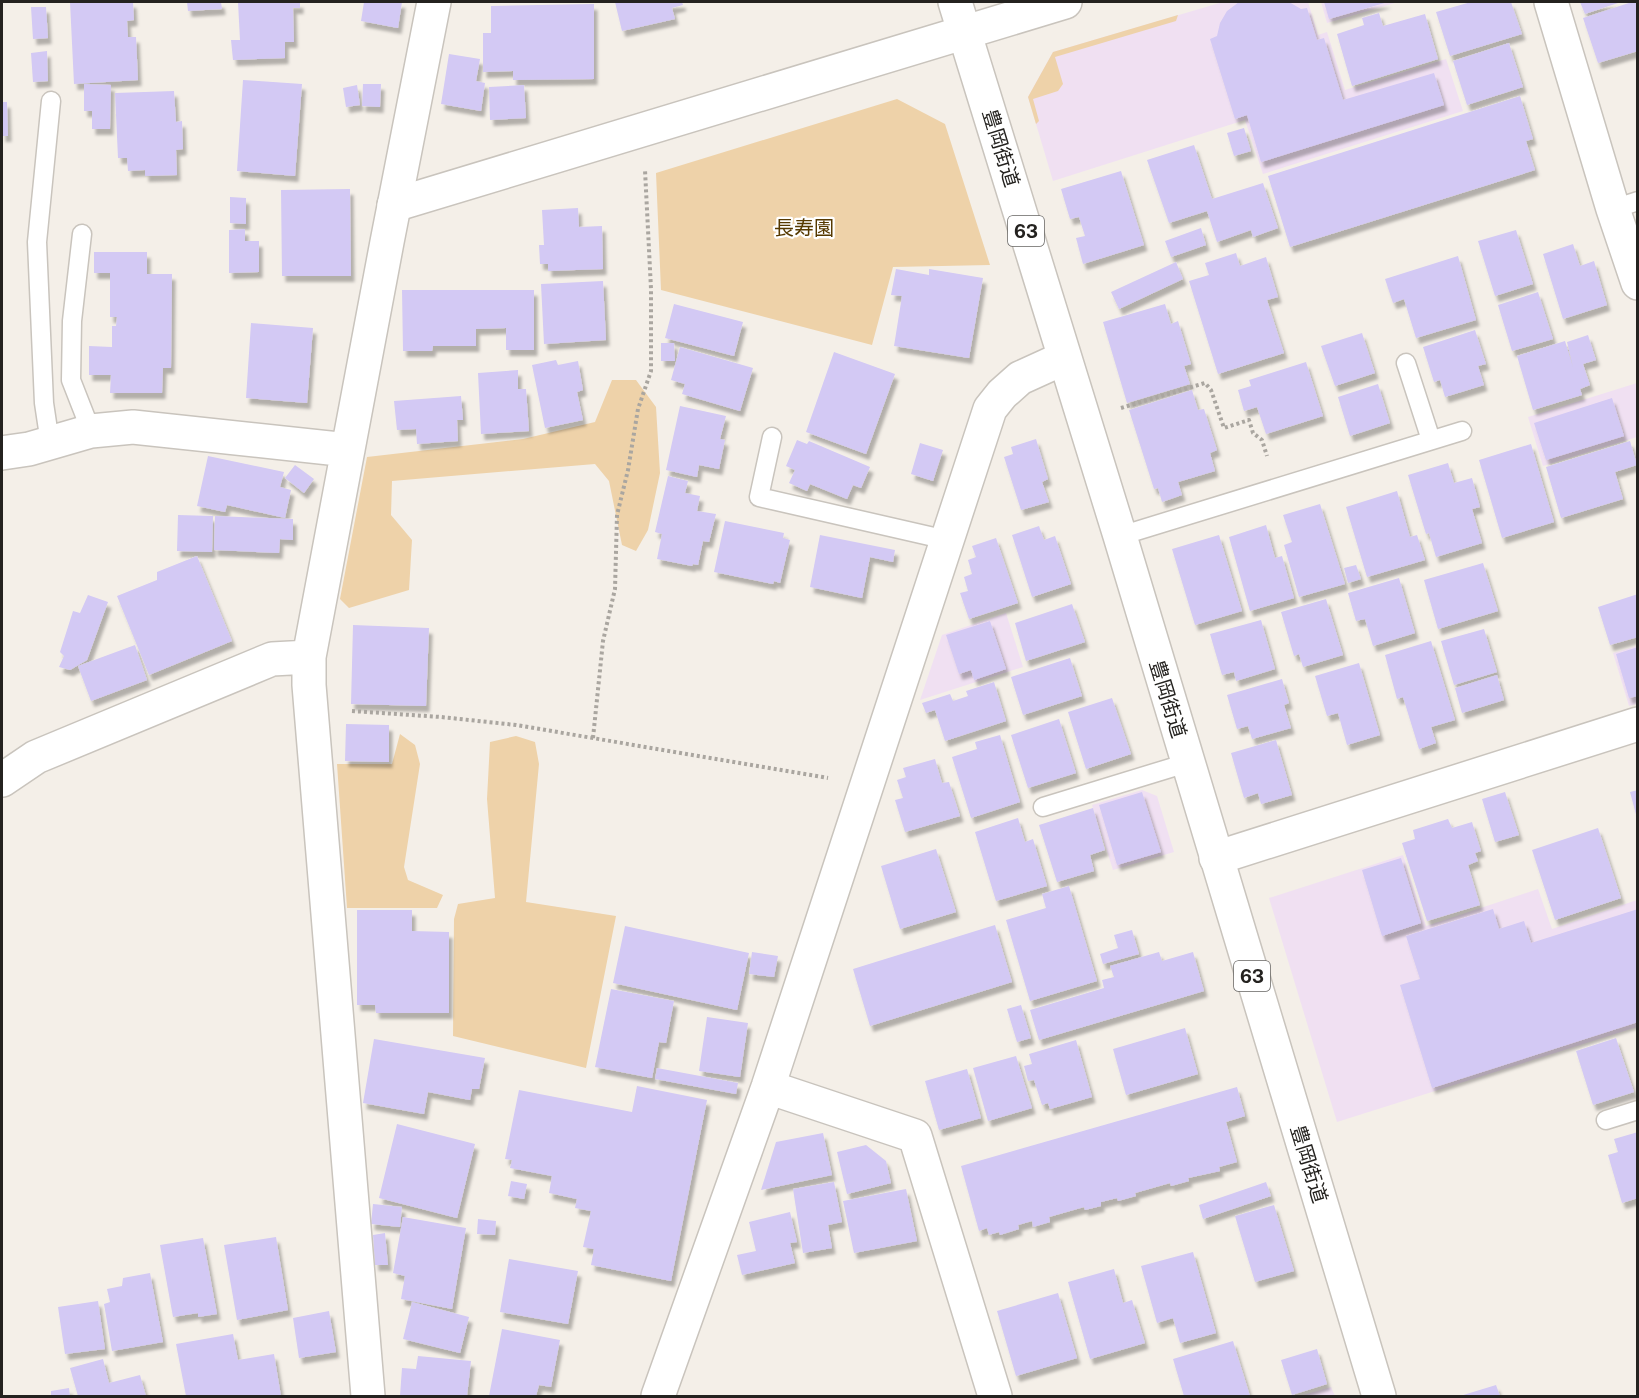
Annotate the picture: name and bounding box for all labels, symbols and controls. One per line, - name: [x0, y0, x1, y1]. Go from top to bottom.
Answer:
- street label: 豊岡街道: [978, 106, 1024, 190]
- park label: 長寿園: [774, 216, 834, 240]
- road number: 63: [1008, 216, 1044, 246]
- street label: 豊岡街道: [1145, 657, 1191, 741]
- road number: 63: [1234, 961, 1270, 991]
- street label: 豊岡街道: [1286, 1122, 1332, 1206]

